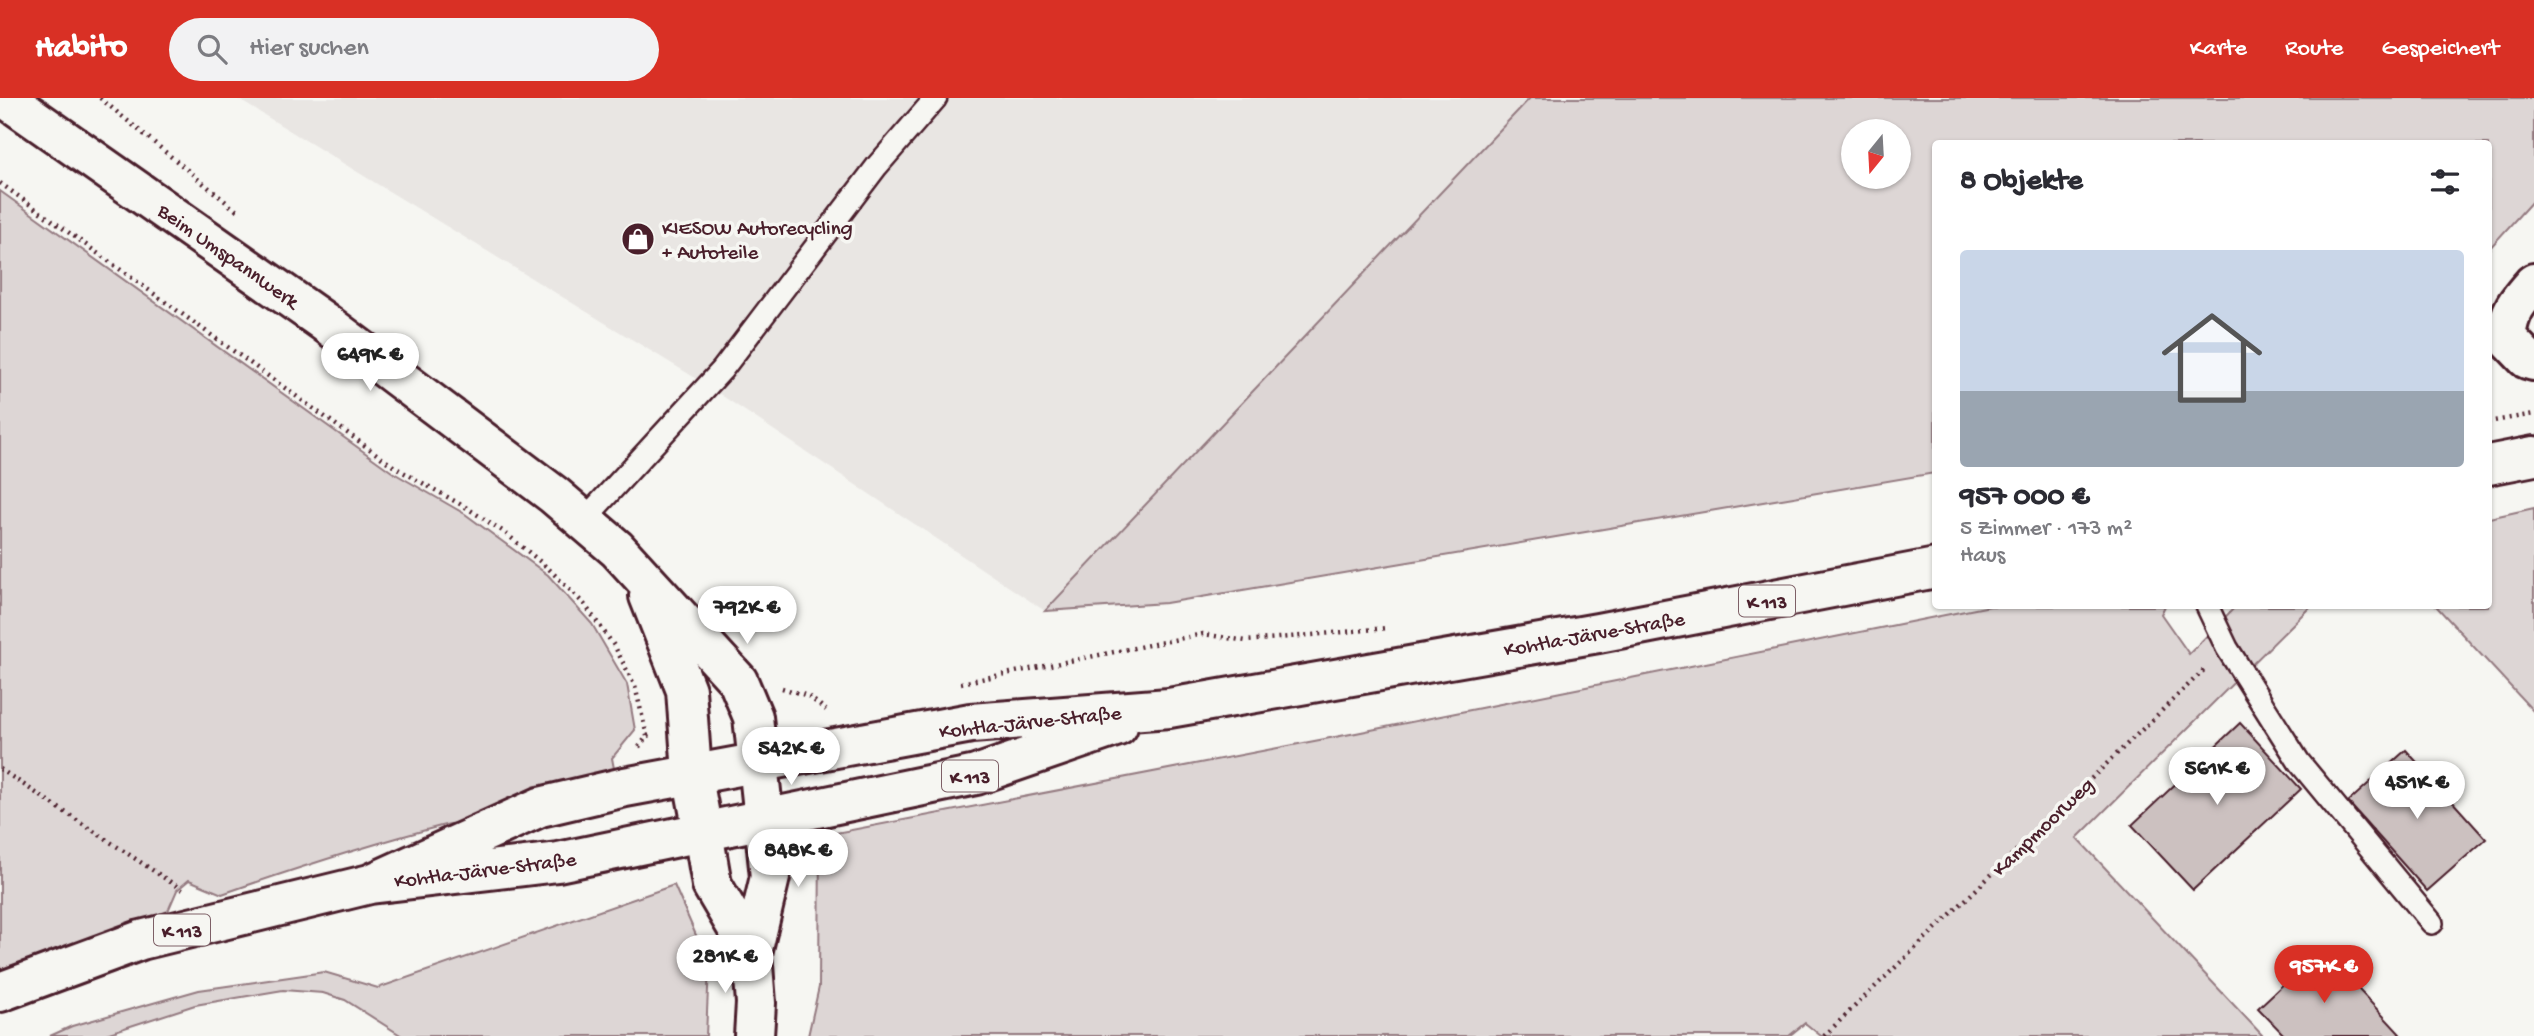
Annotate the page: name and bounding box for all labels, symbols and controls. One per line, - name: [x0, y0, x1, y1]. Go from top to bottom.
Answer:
- search box: [169, 18, 659, 81]
- text: Habito: [35, 30, 127, 68]
- icon: search: [193, 30, 231, 68]
- text: Hier suchen: [249, 34, 369, 65]
- text: Karte: [2190, 35, 2247, 64]
- text: Route: [2285, 35, 2344, 64]
- text: Gespeichert: [2382, 35, 2499, 64]
- north arrow: [1841, 119, 1911, 189]
- map controls: [1841, 119, 1911, 189]
- icon: filters: [2426, 163, 2464, 201]
- text: 8 Objekte: [1960, 165, 2083, 200]
- street label: Beim Umspannwerk: [151, 199, 305, 317]
- place label: KIESOW Autorecycling + Autoteile: [662, 218, 853, 267]
- shop icon: KIESOW Autorecycling + Autoteile: [619, 220, 657, 258]
- icon: home: [2149, 295, 2275, 421]
- pin: 649K €: [313, 334, 427, 393]
- text: 649K €: [337, 342, 403, 369]
- text: 957 000 €: [1960, 481, 2090, 516]
- text: 5 Zimmer · 173 m²: [1960, 516, 2132, 543]
- text: Haus: [1960, 543, 2005, 570]
- road number: K 113: [1739, 586, 1795, 616]
- pin: 792K €: [690, 587, 804, 646]
- text: 792K €: [714, 595, 780, 622]
- street label: Kohtla-Järve-Straße: [1502, 608, 1688, 665]
- street label: Kohtla-Järve-Straße: [938, 702, 1124, 746]
- pin: 542K €: [734, 728, 848, 787]
- text: 542K €: [758, 736, 824, 763]
- pin: 561K €: [2160, 748, 2274, 807]
- text: 561K €: [2185, 756, 2249, 783]
- road number: K 113: [942, 761, 998, 792]
- pin: 451K €: [2360, 762, 2474, 821]
- text: 451K €: [2385, 770, 2449, 797]
- street label: Kampmoorweg: [1988, 774, 2101, 883]
- pin: 848K €: [741, 830, 855, 889]
- text: 848K €: [764, 838, 832, 865]
- street label: Kohtla-Järve-Straße: [393, 849, 579, 896]
- road number: K 113: [154, 915, 210, 946]
- pin: 281K €: [668, 936, 782, 995]
- text: 281K €: [693, 944, 757, 971]
- pin: 957K €: [2267, 946, 2381, 1005]
- text: 957K €: [2290, 954, 2358, 981]

